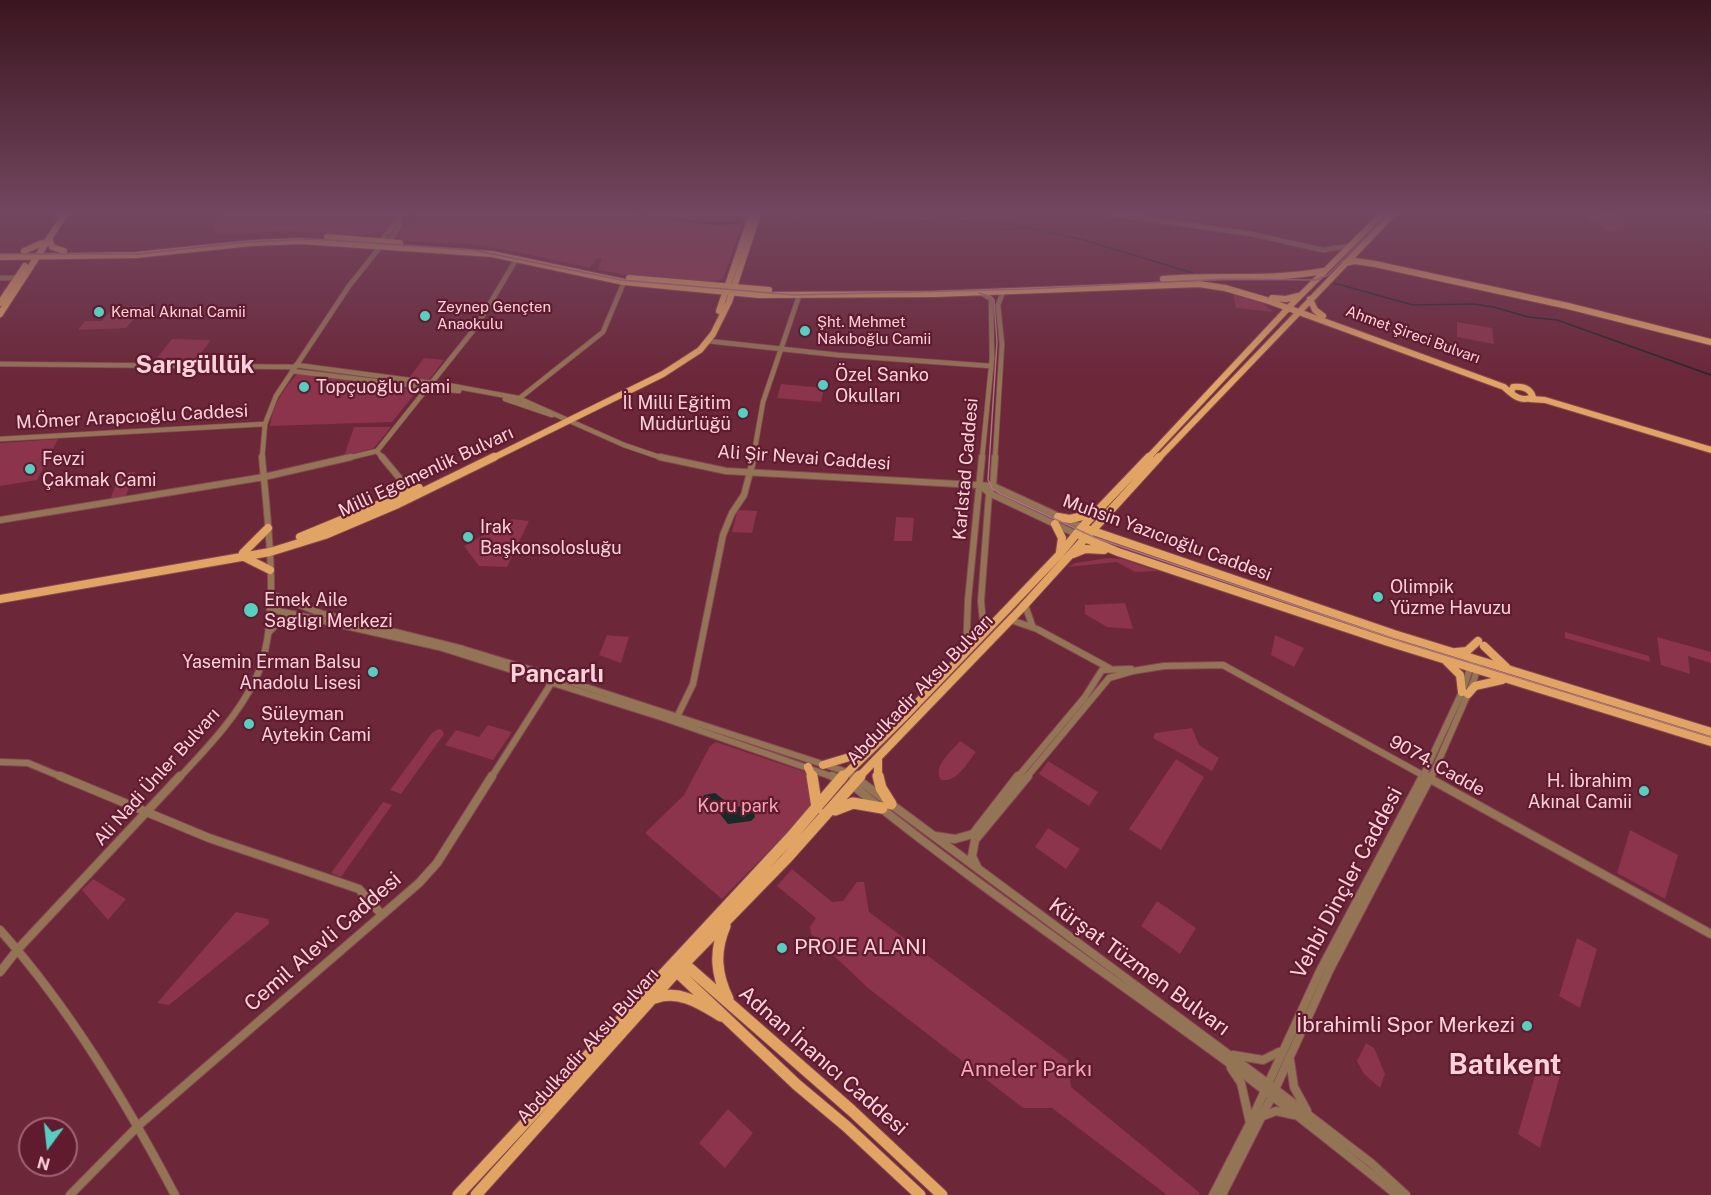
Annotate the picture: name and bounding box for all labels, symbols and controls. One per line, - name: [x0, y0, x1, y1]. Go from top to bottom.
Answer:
- place label: Zeynep Gençten Anaokulu: [437, 298, 551, 333]
- street label: Ahmet Şireci Bulvarı: [1343, 302, 1483, 368]
- place label: Kemal Akınal Camii: [111, 303, 246, 321]
- marker: Kemal Akınal Camii: [92, 305, 106, 319]
- marker: Zeynep Gençten Anaokulu: [418, 309, 432, 323]
- place label: Şht. Mehmet Nakıboğlu Camii: [817, 313, 931, 348]
- marker: Şht. Mehmet Nakıboğlu Camii: [798, 324, 812, 338]
- district label: Sarıgüllük: [136, 352, 254, 380]
- place label: Özel Sanko Okulları: [835, 364, 929, 406]
- place label: Topçuoğlu Cami: [316, 376, 450, 398]
- marker: Özel Sanko Okulları: [816, 378, 830, 392]
- marker: Topçuoğlu Cami: [297, 380, 311, 394]
- place label: İl Milli Eğitim Müdürlüğü: [622, 392, 731, 434]
- street label: Karlstad Caddesi: [949, 397, 983, 541]
- street label: M.Ömer Arapcıoğlu Caddesi: [15, 400, 249, 434]
- marker: İl Milli Eğitim Müdürlüğü: [736, 406, 750, 420]
- street label: Milli Egemenlik Bulvarı: [335, 422, 517, 522]
- street label: Ali Şir Nevai Caddesi: [717, 441, 891, 475]
- place label: Fevzi Çakmak Cami: [42, 448, 157, 490]
- marker: Fevzi Çakmak Cami: [23, 462, 37, 476]
- street label: Muhsin Yazıcıoğlu Caddesi: [1060, 490, 1274, 586]
- place label: Irak Başkonsolosluğu: [480, 516, 622, 558]
- marker: Irak Başkonsolosluğu: [461, 530, 475, 544]
- place label: Olimpik Yüzme Havuzu: [1390, 576, 1511, 618]
- place label: Emek Aile Saglıgı Merkezi: [264, 589, 393, 632]
- marker: Olimpik Yüzme Havuzu: [1371, 590, 1385, 604]
- marker: Emek Aile Saglıgı Merkezi: [242, 601, 260, 619]
- street label: Abdulkadir Aksu Bulvarı: [842, 610, 998, 770]
- place label: Yasemin Erman Balsu Anadolu Lisesi: [182, 651, 361, 694]
- district label: Pancarlı: [510, 661, 604, 689]
- marker: Yasemin Erman Balsu Anadolu Lisesi: [366, 665, 380, 679]
- place label: Süleyman Aytekin Cami: [261, 703, 371, 746]
- street label: Ali Nadi Ünler Bulvarı: [90, 704, 224, 850]
- marker: Süleyman Aytekin Cami: [242, 717, 256, 731]
- street label: 9074. Cadde: [1386, 731, 1488, 801]
- place label: H. İbrahim Akınal Camii: [1528, 770, 1632, 812]
- street label: Vehbi Dinçler Caddesi: [1286, 783, 1408, 983]
- marker: H. İbrahim Akınal Camii: [1637, 784, 1651, 798]
- park label: Koru park: [697, 795, 779, 817]
- street label: Cemil Alevli Caddesi: [239, 867, 407, 1017]
- street label: Kürşat Tüzmen Bulvarı: [1044, 893, 1234, 1041]
- place label: PROJE ALANI: [794, 935, 927, 961]
- marker: PROJE ALANI: [775, 941, 789, 955]
- street label: Abdulkadir Aksu Bulvarı: [513, 964, 663, 1128]
- street label: Adnan İnanıcı Caddesi: [734, 981, 912, 1141]
- place label: İbrahimli Spor Merkezi: [1296, 1013, 1515, 1039]
- marker: İbrahimli Spor Merkezi: [1520, 1019, 1534, 1033]
- district label: Batıkent: [1448, 1048, 1562, 1082]
- park label: Anneler Parkı: [960, 1057, 1092, 1083]
- north arrow: [18, 1117, 78, 1177]
- text: N: [35, 1152, 52, 1174]

